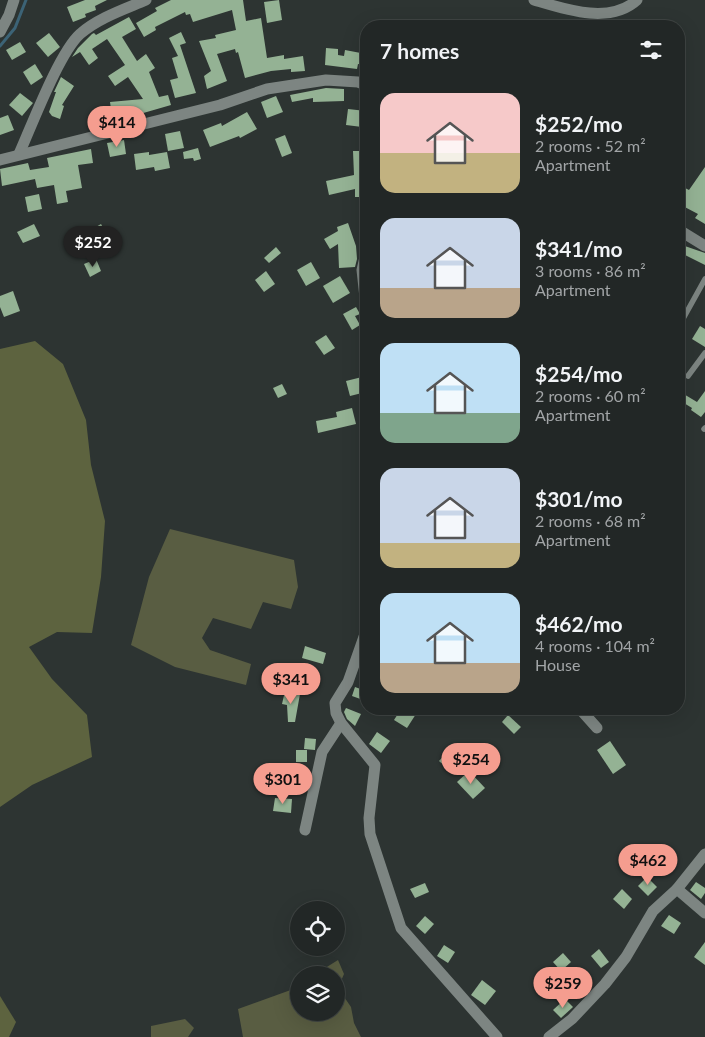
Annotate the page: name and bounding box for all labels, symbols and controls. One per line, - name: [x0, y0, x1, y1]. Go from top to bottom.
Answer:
- icon: filters: [637, 36, 665, 64]
- text: 7 homes: [380, 38, 459, 63]
- pin: $414: [87, 106, 147, 148]
- text: $252/mo: [535, 111, 623, 136]
- text: $414: [98, 112, 136, 131]
- icon: home: [420, 113, 480, 173]
- text: 2 rooms · 52 m²: [535, 136, 646, 155]
- text: Apartment: [535, 155, 610, 174]
- pin: $252: [63, 226, 123, 268]
- text: $252: [74, 232, 112, 251]
- text: $341/mo: [535, 236, 623, 261]
- icon: home: [420, 238, 480, 298]
- text: 3 rooms · 86 m²: [535, 261, 646, 280]
- text: Apartment: [535, 280, 610, 299]
- text: $254/mo: [535, 361, 623, 386]
- icon: home: [420, 363, 480, 423]
- text: 2 rooms · 60 m²: [535, 386, 646, 405]
- text: Apartment: [535, 405, 610, 424]
- text: $301/mo: [535, 486, 623, 511]
- icon: home: [420, 488, 480, 548]
- text: 2 rooms · 68 m²: [535, 511, 646, 530]
- text: Apartment: [535, 530, 610, 549]
- text: $462/mo: [535, 611, 623, 636]
- icon: home: [420, 613, 480, 673]
- text: 4 rooms · 104 m²: [535, 636, 655, 655]
- text: House: [535, 655, 580, 674]
- pin: $341: [261, 662, 321, 705]
- text: $341: [272, 669, 310, 688]
- pin: $254: [441, 742, 501, 785]
- text: $254: [452, 749, 490, 768]
- pin: $301: [253, 762, 313, 805]
- text: $301: [264, 769, 302, 788]
- pin: $462: [618, 844, 678, 886]
- text: $462: [629, 850, 667, 869]
- map controls: [290, 901, 345, 1021]
- button: locate: [290, 901, 345, 956]
- button: layers: [290, 966, 345, 1021]
- pin: $259: [533, 966, 593, 1009]
- text: $259: [544, 973, 582, 992]

